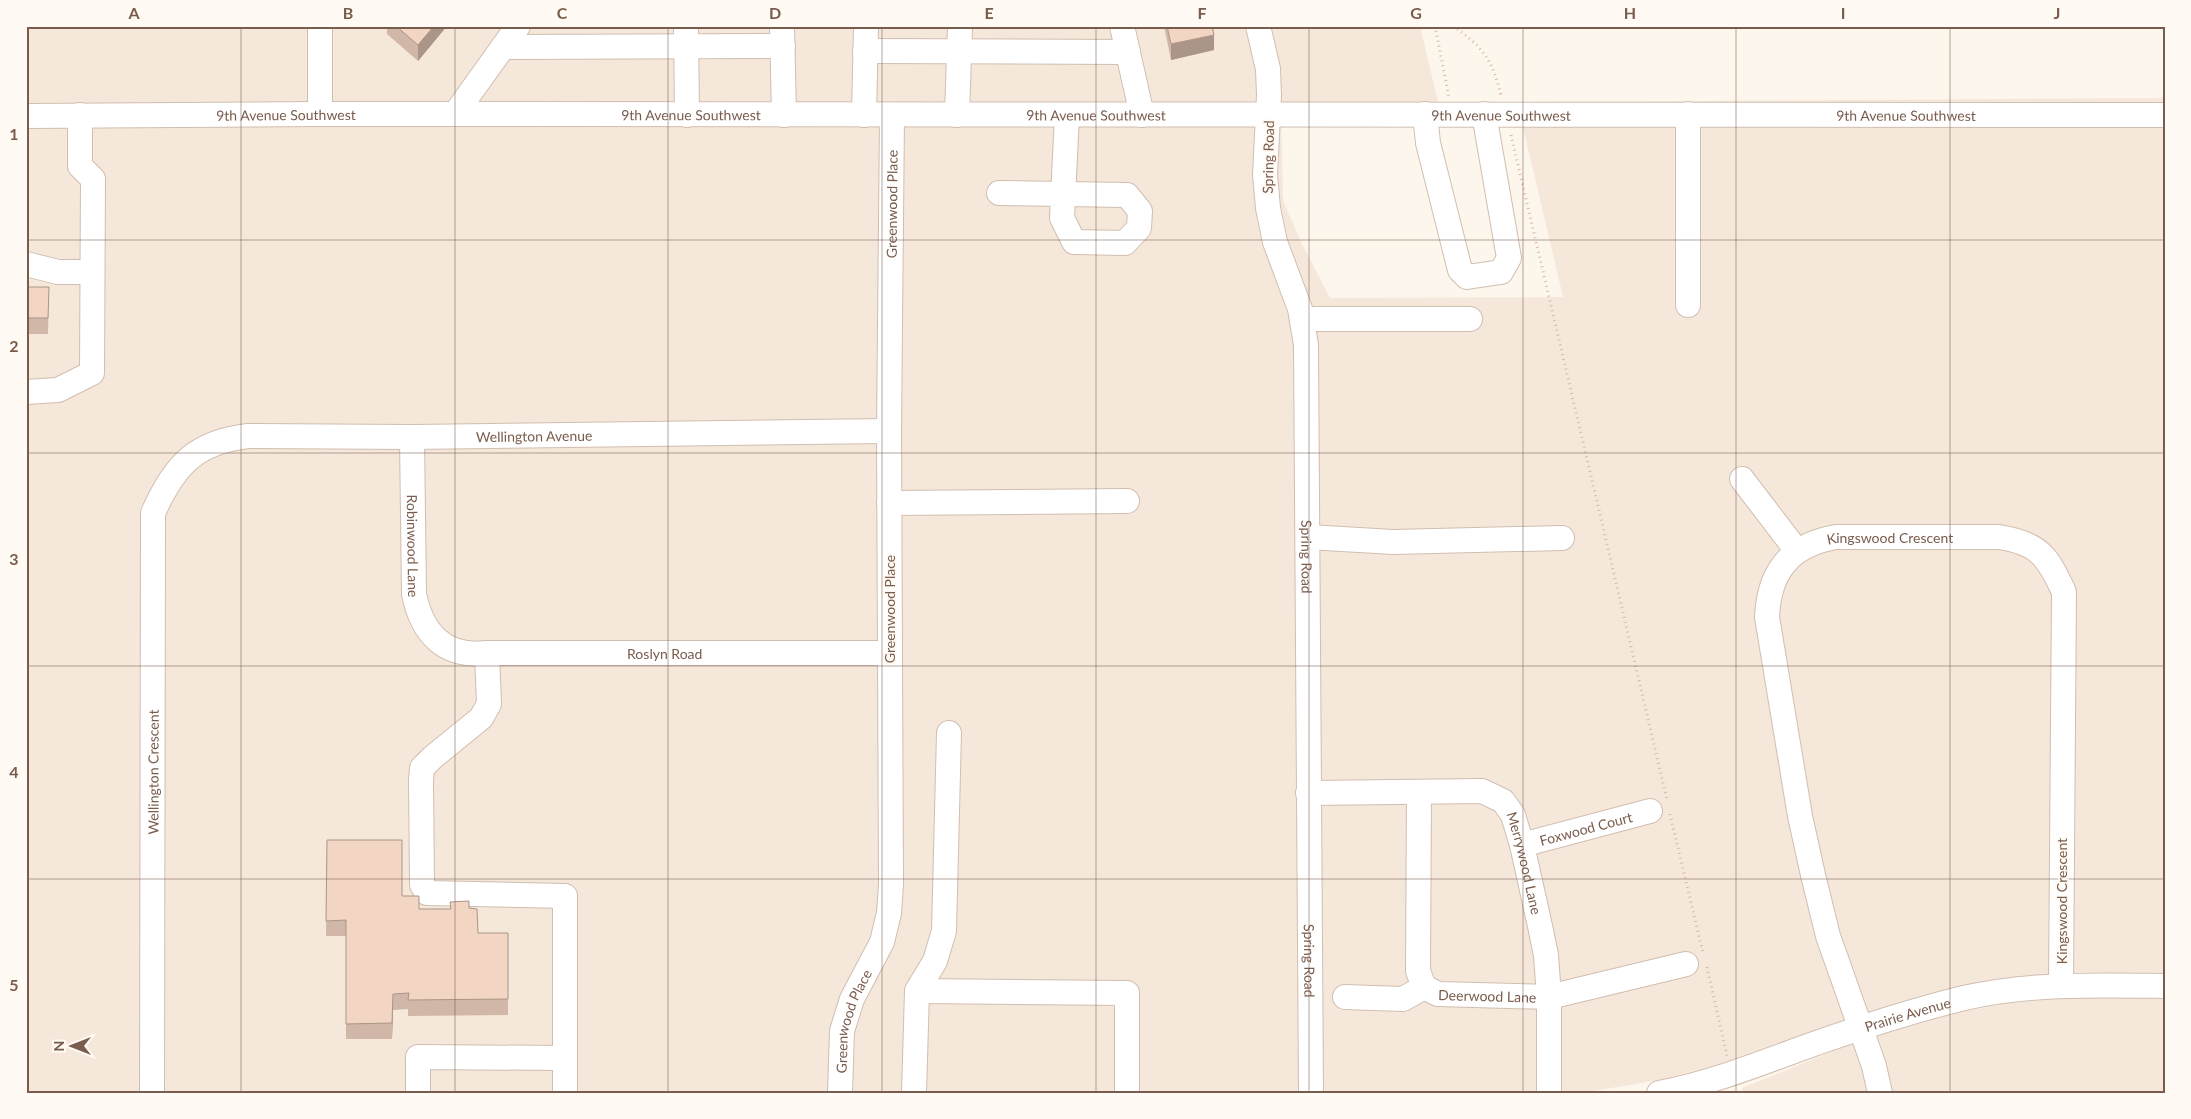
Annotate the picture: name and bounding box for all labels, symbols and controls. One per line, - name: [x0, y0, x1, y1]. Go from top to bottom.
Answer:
- text: A: [127, 3, 140, 22]
- text: B: [343, 3, 353, 22]
- text: C: [557, 3, 568, 22]
- text: D: [769, 3, 781, 22]
- text: E: [984, 3, 994, 22]
- text: F: [1197, 3, 1207, 22]
- text: G: [1410, 3, 1422, 22]
- text: H: [1624, 3, 1636, 22]
- text: I: [1841, 3, 1845, 22]
- text: J: [2054, 3, 2060, 22]
- street label: 9th Avenue Southwest: [216, 105, 356, 123]
- street label: 9th Avenue Southwest: [621, 106, 761, 123]
- street label: 9th Avenue Southwest: [1026, 106, 1166, 123]
- street label: 9th Avenue Southwest: [1431, 106, 1571, 123]
- street label: 9th Avenue Southwest: [1836, 106, 1976, 123]
- street label: Spring Road: [1259, 120, 1277, 194]
- text: 1: [9, 124, 19, 143]
- street label: Greenwood Place: [882, 150, 900, 258]
- text: 2: [9, 336, 19, 355]
- street label: Wellington Avenue: [476, 426, 593, 445]
- street label: Robinwood Lane: [404, 494, 423, 598]
- street label: Spring Road: [1299, 520, 1316, 594]
- street label: Kingswood Crescent: [1825, 528, 1953, 547]
- text: 3: [9, 549, 19, 568]
- street label: Greenwood Place: [881, 555, 898, 663]
- street label: Roslyn Road: [627, 645, 702, 662]
- street label: Wellington Crescent: [144, 710, 161, 834]
- text: 4: [9, 762, 19, 781]
- street label: Foxwood Court: [1538, 808, 1634, 849]
- street label: Merrywood Lane: [1504, 810, 1546, 916]
- street label: Kingswood Crescent: [2053, 838, 2070, 964]
- street label: Spring Road: [1301, 924, 1319, 998]
- street label: Greenwood Place: [832, 966, 875, 1073]
- text: 5: [9, 975, 19, 994]
- street label: Deerwood Lane: [1438, 986, 1537, 1005]
- street label: Prairie Avenue: [1862, 993, 1952, 1035]
- north arrow: [48, 1022, 98, 1072]
- text: N: [50, 1041, 67, 1051]

